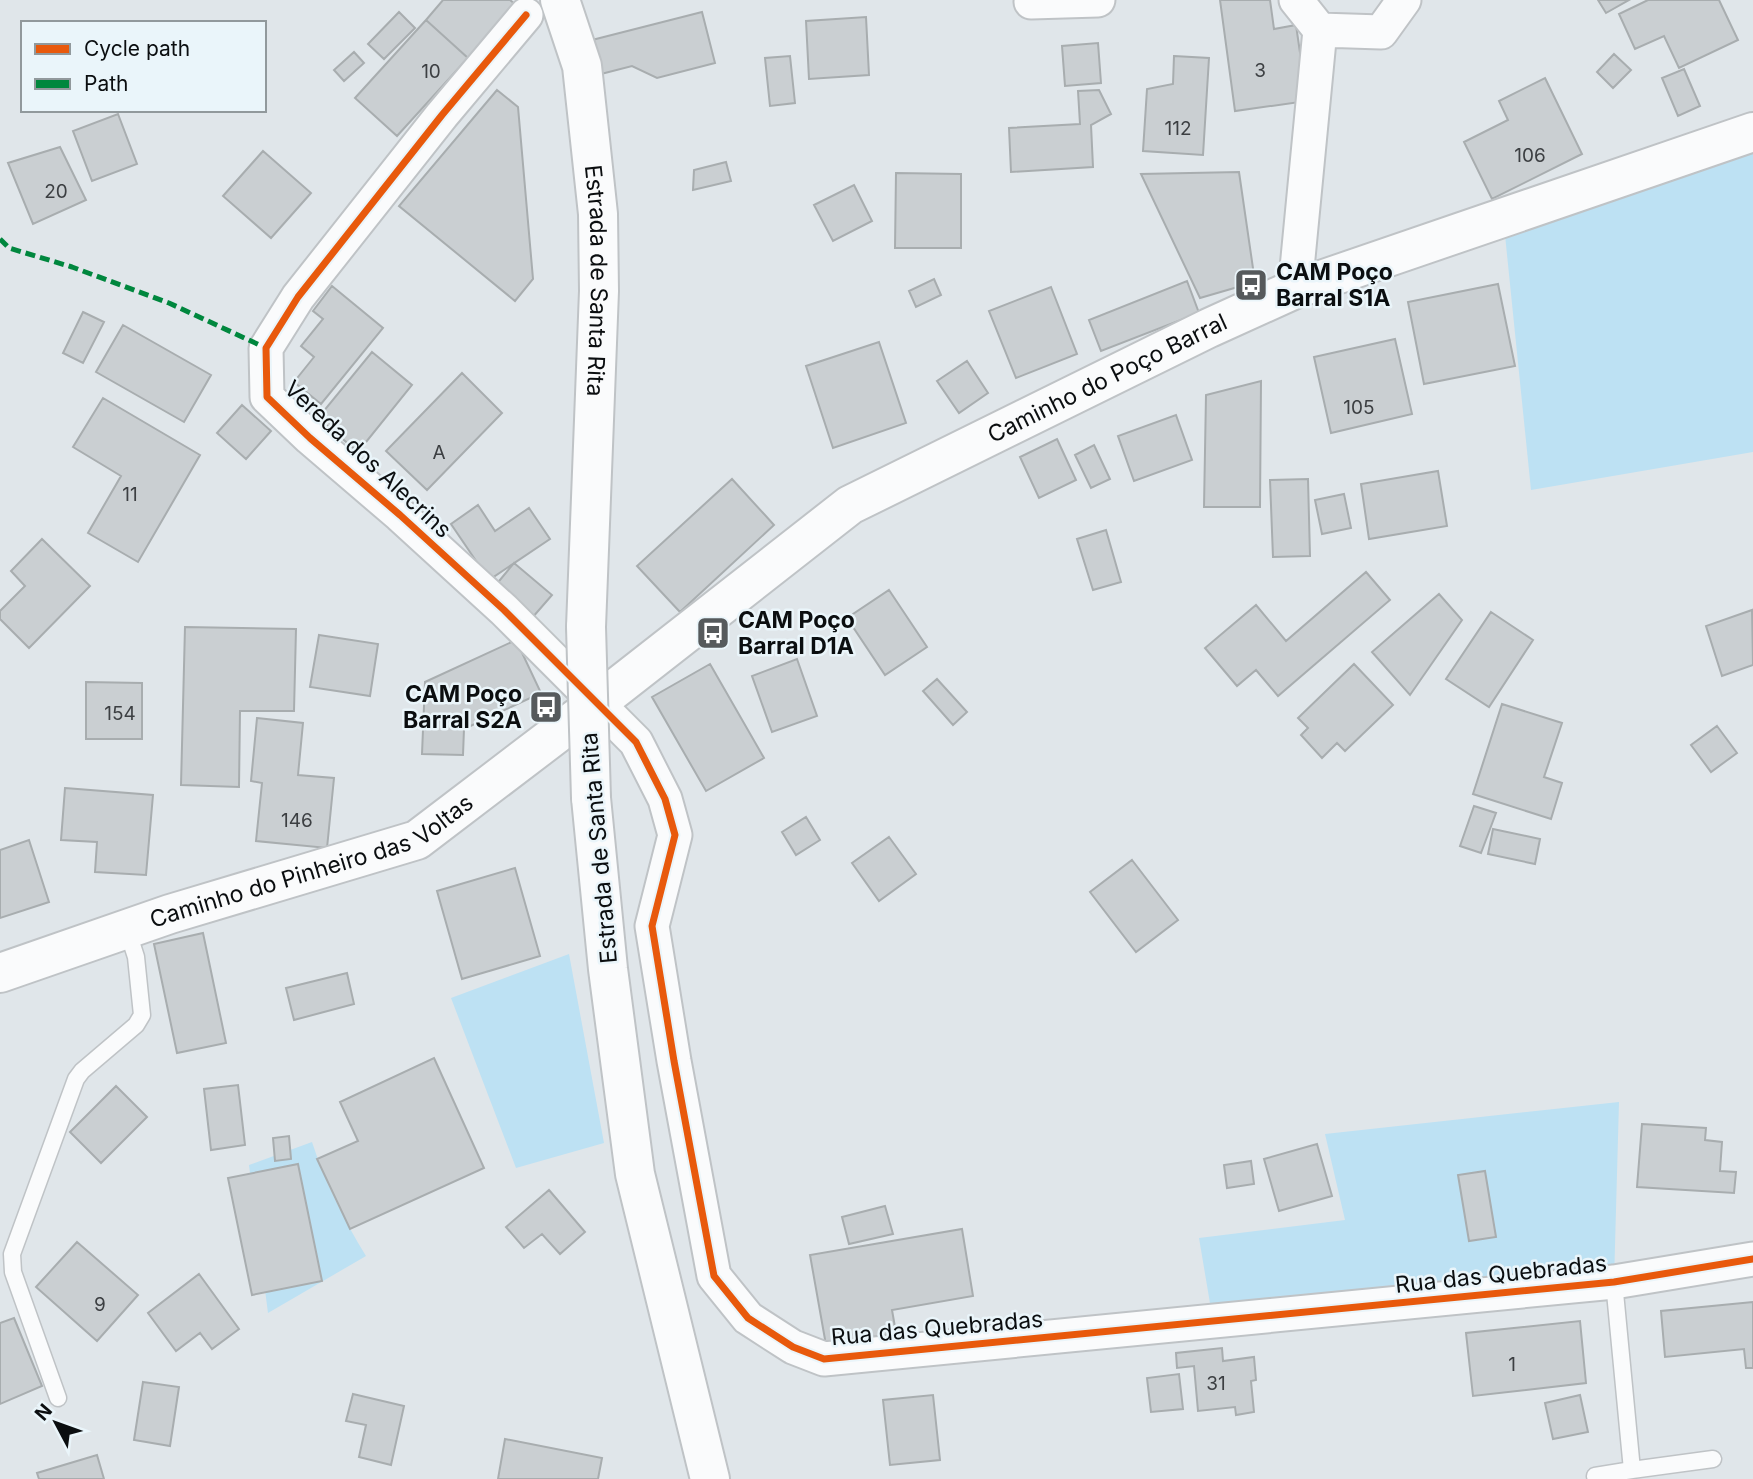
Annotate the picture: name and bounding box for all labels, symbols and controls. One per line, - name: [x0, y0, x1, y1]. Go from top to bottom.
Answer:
- legend: [21, 21, 266, 112]
- text: Cycle path: [84, 36, 190, 61]
- house number: 3: [1254, 59, 1266, 82]
- house number: 10: [421, 60, 441, 83]
- text: Path: [84, 71, 129, 96]
- house number: 112: [1164, 117, 1192, 140]
- house number: 106: [1514, 144, 1546, 167]
- street label: Estrada de Santa Rita: [579, 163, 613, 397]
- house number: 20: [44, 180, 68, 203]
- place label: CAM Poço Barral S1A: [1276, 258, 1393, 312]
- bus stop icon: CAM Poço Barral S1A: [1232, 266, 1270, 304]
- street label: Caminho do Poço Barral: [983, 308, 1231, 449]
- street label: Vereda dos Alecrins: [279, 374, 457, 544]
- house number: 105: [1343, 396, 1375, 419]
- house number: A: [432, 441, 446, 464]
- house number: 11: [122, 483, 138, 506]
- place label: CAM Poço Barral D1A: [738, 606, 855, 660]
- bus stop icon: CAM Poço Barral D1A: [694, 614, 732, 652]
- place label: CAM Poço Barral S2A: [403, 680, 522, 734]
- bus stop icon: CAM Poço Barral S2A: [527, 688, 565, 726]
- house number: 154: [104, 702, 136, 725]
- street label: Estrada de Santa Rita: [575, 731, 623, 965]
- street label: Caminho do Pinheiro das Voltas: [146, 788, 479, 934]
- house number: 146: [281, 809, 313, 832]
- street label: Rua das Quebradas: [1394, 1249, 1608, 1299]
- house number: 9: [94, 1293, 106, 1316]
- street label: Rua das Quebradas: [830, 1305, 1044, 1351]
- house number: 1: [1508, 1353, 1516, 1376]
- house number: 31: [1206, 1372, 1226, 1395]
- north arrow: [21, 1388, 91, 1458]
- text: N: [30, 1399, 57, 1425]

